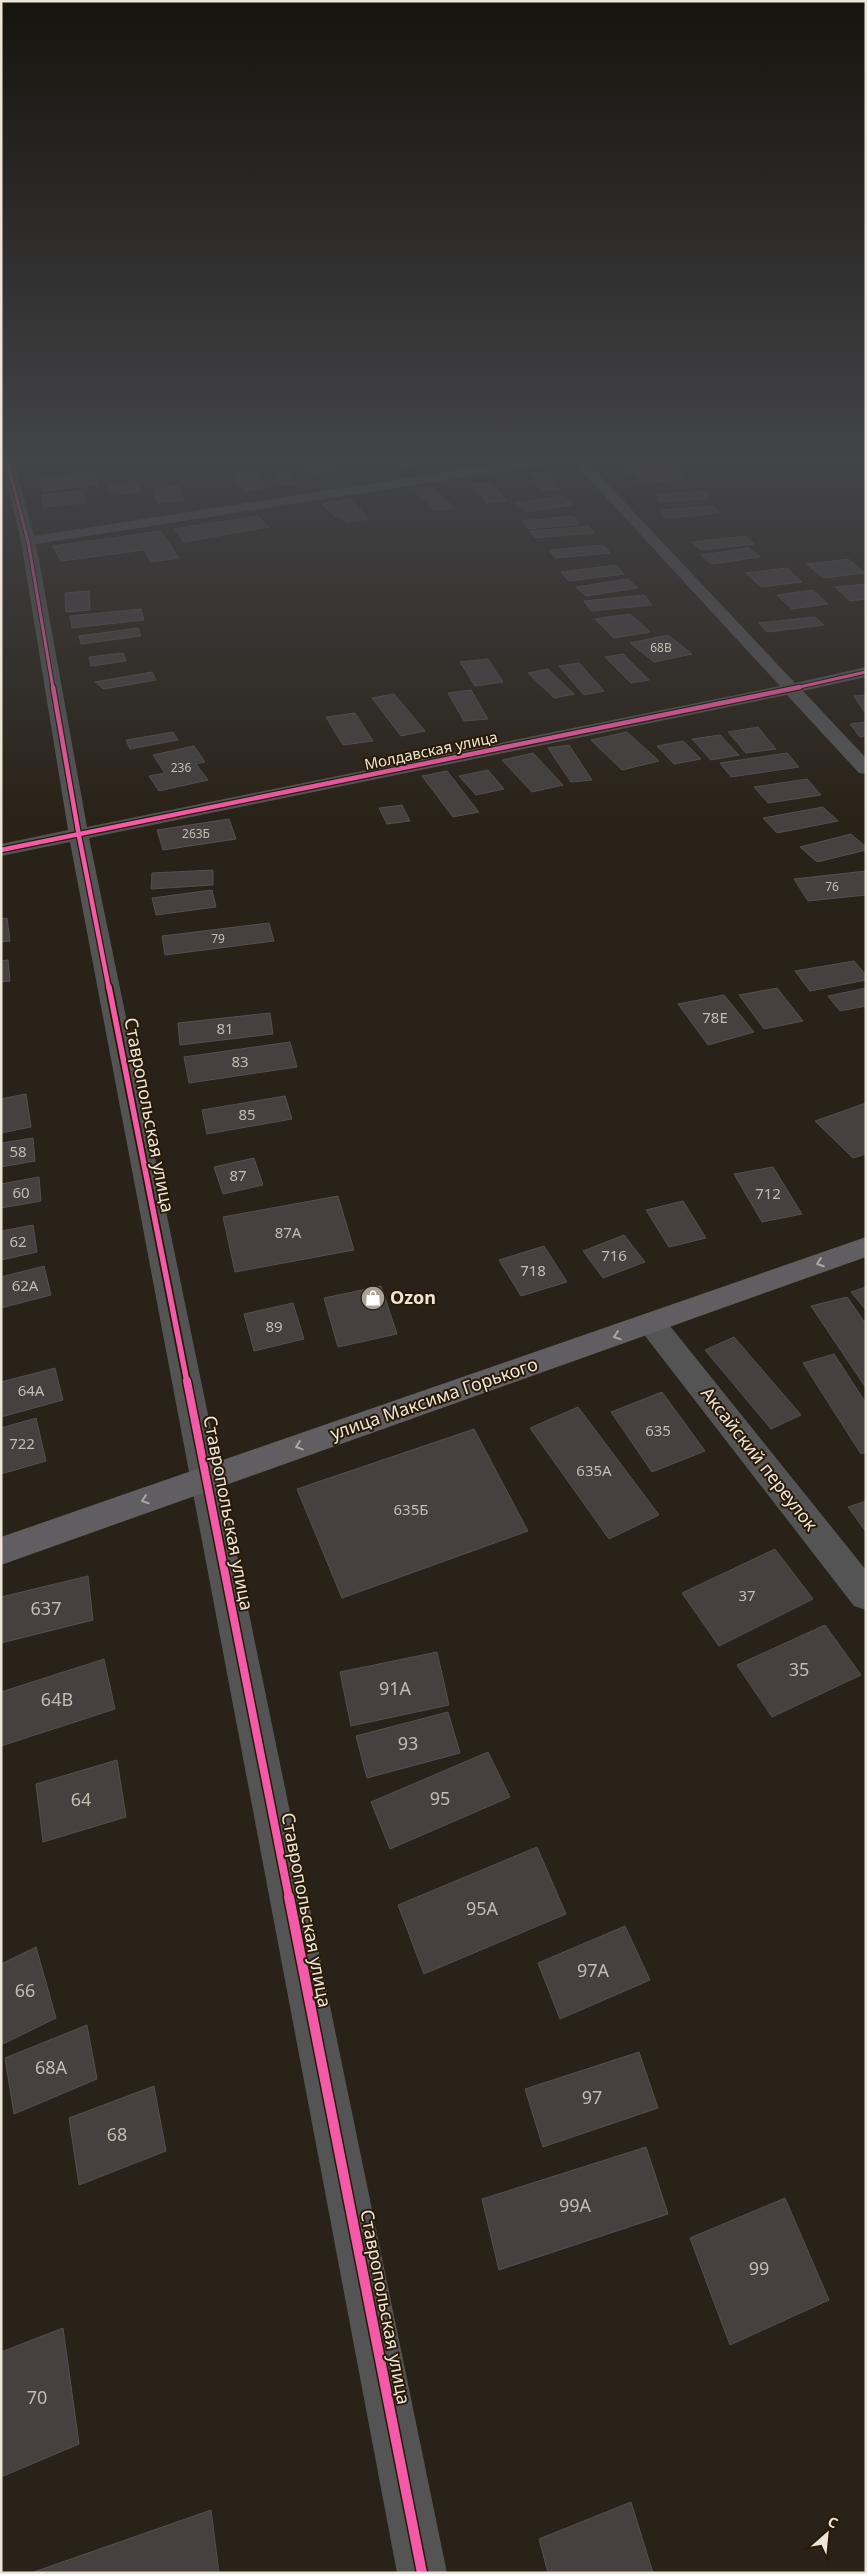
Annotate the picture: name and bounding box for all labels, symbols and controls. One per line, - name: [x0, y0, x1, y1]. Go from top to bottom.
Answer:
- house number: 68В: [650, 639, 672, 656]
- street label: Молдавская улица: [362, 726, 499, 774]
- house number: 236: [171, 759, 191, 776]
- house number: 263Б: [182, 825, 210, 842]
- house number: 76: [825, 878, 839, 895]
- house number: 79: [211, 930, 225, 947]
- house number: 78Е: [702, 1007, 728, 1027]
- street label: Ставропольская улица: [119, 1015, 181, 1214]
- house number: 81: [216, 1018, 234, 1038]
- house number: 83: [231, 1051, 249, 1071]
- house number: 85: [238, 1104, 256, 1124]
- house number: 58: [9, 1141, 27, 1161]
- house number: 87: [229, 1165, 247, 1185]
- house number: 60: [12, 1182, 30, 1202]
- house number: 712: [755, 1183, 781, 1203]
- house number: 87А: [275, 1222, 302, 1242]
- house number: 62: [9, 1231, 27, 1251]
- house number: 716: [601, 1245, 627, 1265]
- one-way arrow: [816, 1257, 825, 1267]
- house number: 718: [520, 1260, 546, 1280]
- house number: 62А: [12, 1275, 39, 1295]
- shop icon: Ozon: [360, 1285, 386, 1311]
- place label: Ozon: [390, 1285, 436, 1309]
- house number: 89: [265, 1316, 283, 1336]
- one-way arrow: [614, 1330, 622, 1340]
- street label: улица Максима Горького: [327, 1351, 541, 1445]
- house number: 64А: [18, 1380, 45, 1400]
- street label: Аксайский переулок: [696, 1381, 824, 1536]
- street label: Ставропольская улица: [198, 1413, 260, 1612]
- house number: 635: [645, 1420, 671, 1440]
- house number: 722: [9, 1433, 35, 1453]
- one-way arrow: [295, 1440, 303, 1450]
- house number: 635А: [576, 1460, 612, 1480]
- one-way arrow: [141, 1494, 150, 1504]
- house number: 635Б: [394, 1499, 428, 1519]
- house number: 37: [738, 1585, 756, 1605]
- house number: 637: [31, 1596, 61, 1620]
- house number: 35: [789, 1657, 809, 1681]
- house number: 91А: [379, 1676, 412, 1700]
- house number: 64В: [41, 1687, 73, 1711]
- house number: 93: [398, 1731, 418, 1755]
- house number: 95: [430, 1786, 450, 1810]
- house number: 64: [71, 1787, 91, 1811]
- street label: Ставропольская улица: [276, 1810, 338, 2009]
- house number: 95А: [466, 1896, 499, 1920]
- house number: 97А: [577, 1958, 610, 1982]
- house number: 66: [15, 1978, 35, 2002]
- house number: 68А: [35, 2055, 68, 2079]
- house number: 97: [582, 2085, 602, 2109]
- house number: 68: [107, 2122, 127, 2146]
- house number: 99А: [559, 2193, 592, 2217]
- street label: Ставропольская улица: [355, 2207, 417, 2406]
- house number: 99: [749, 2256, 769, 2280]
- house number: 70: [27, 2385, 47, 2409]
- north arrow: [802, 2509, 852, 2559]
- text: С: [825, 2511, 841, 2532]

